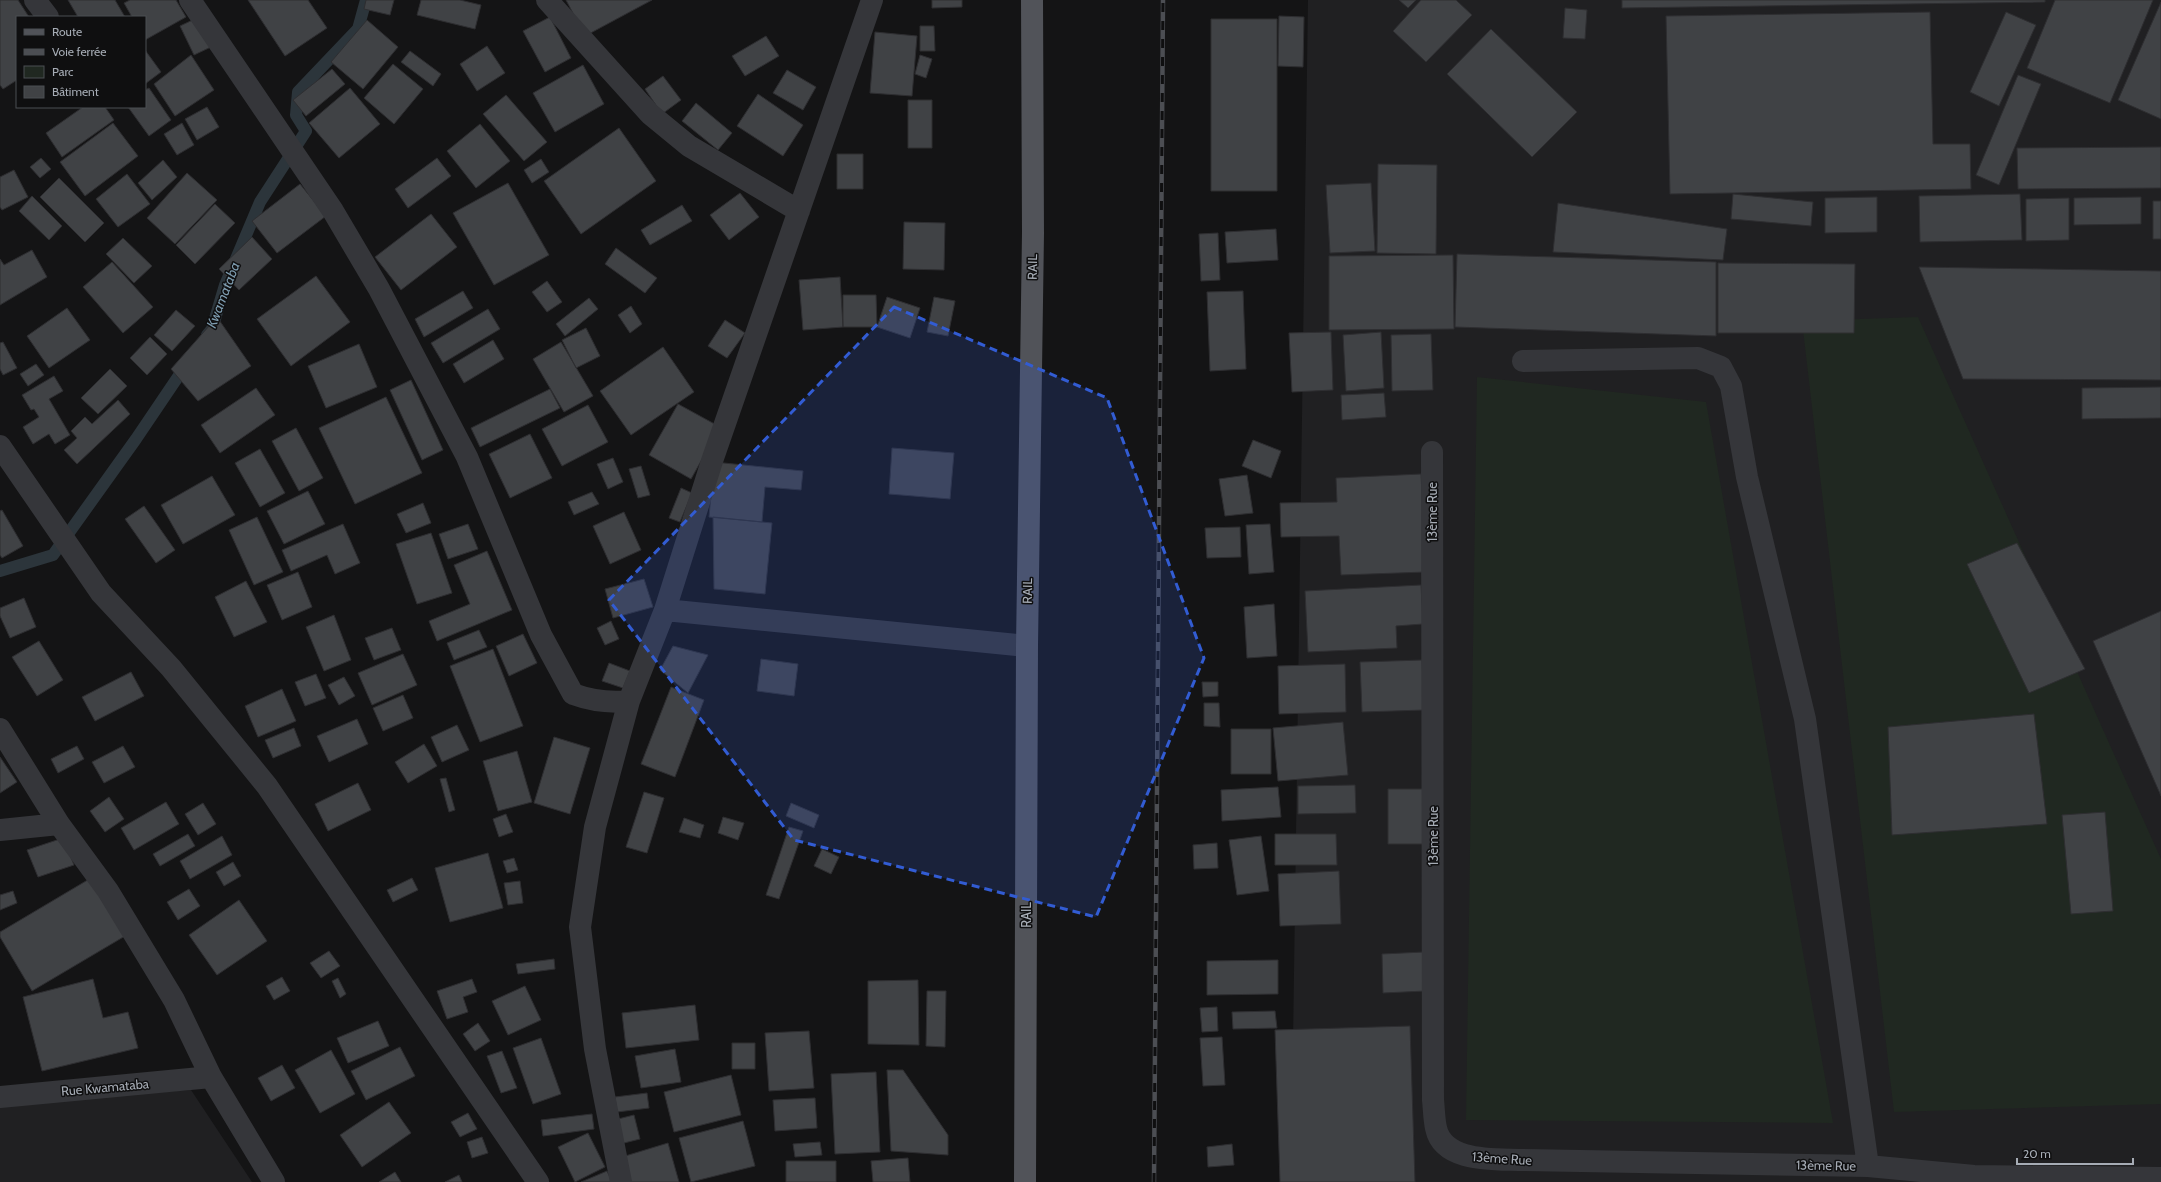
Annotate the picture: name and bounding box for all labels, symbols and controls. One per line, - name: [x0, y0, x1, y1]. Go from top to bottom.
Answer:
- legend: [16, 16, 146, 108]
- text: Route: [52, 24, 82, 39]
- text: Voie ferrée: [52, 44, 106, 59]
- text: Parc: [52, 64, 74, 79]
- text: Bâtiment: [52, 84, 99, 99]
- street label: RAIL: [1024, 254, 1040, 280]
- water label: Kwamataba: [202, 259, 244, 331]
- street label: 13ème Rue: [1424, 482, 1440, 542]
- street label: RAIL: [1019, 578, 1035, 604]
- street label: 13ème Rue: [1425, 806, 1441, 866]
- street label: RAIL: [1018, 902, 1034, 928]
- street label: Rue Kwamataba: [60, 1075, 150, 1099]
- scale bar: [2017, 1140, 2133, 1166]
- text: 20 m: [2023, 1146, 2051, 1161]
- street label: 13ème Rue: [1471, 1148, 1533, 1168]
- street label: 13ème Rue: [1796, 1156, 1857, 1174]

